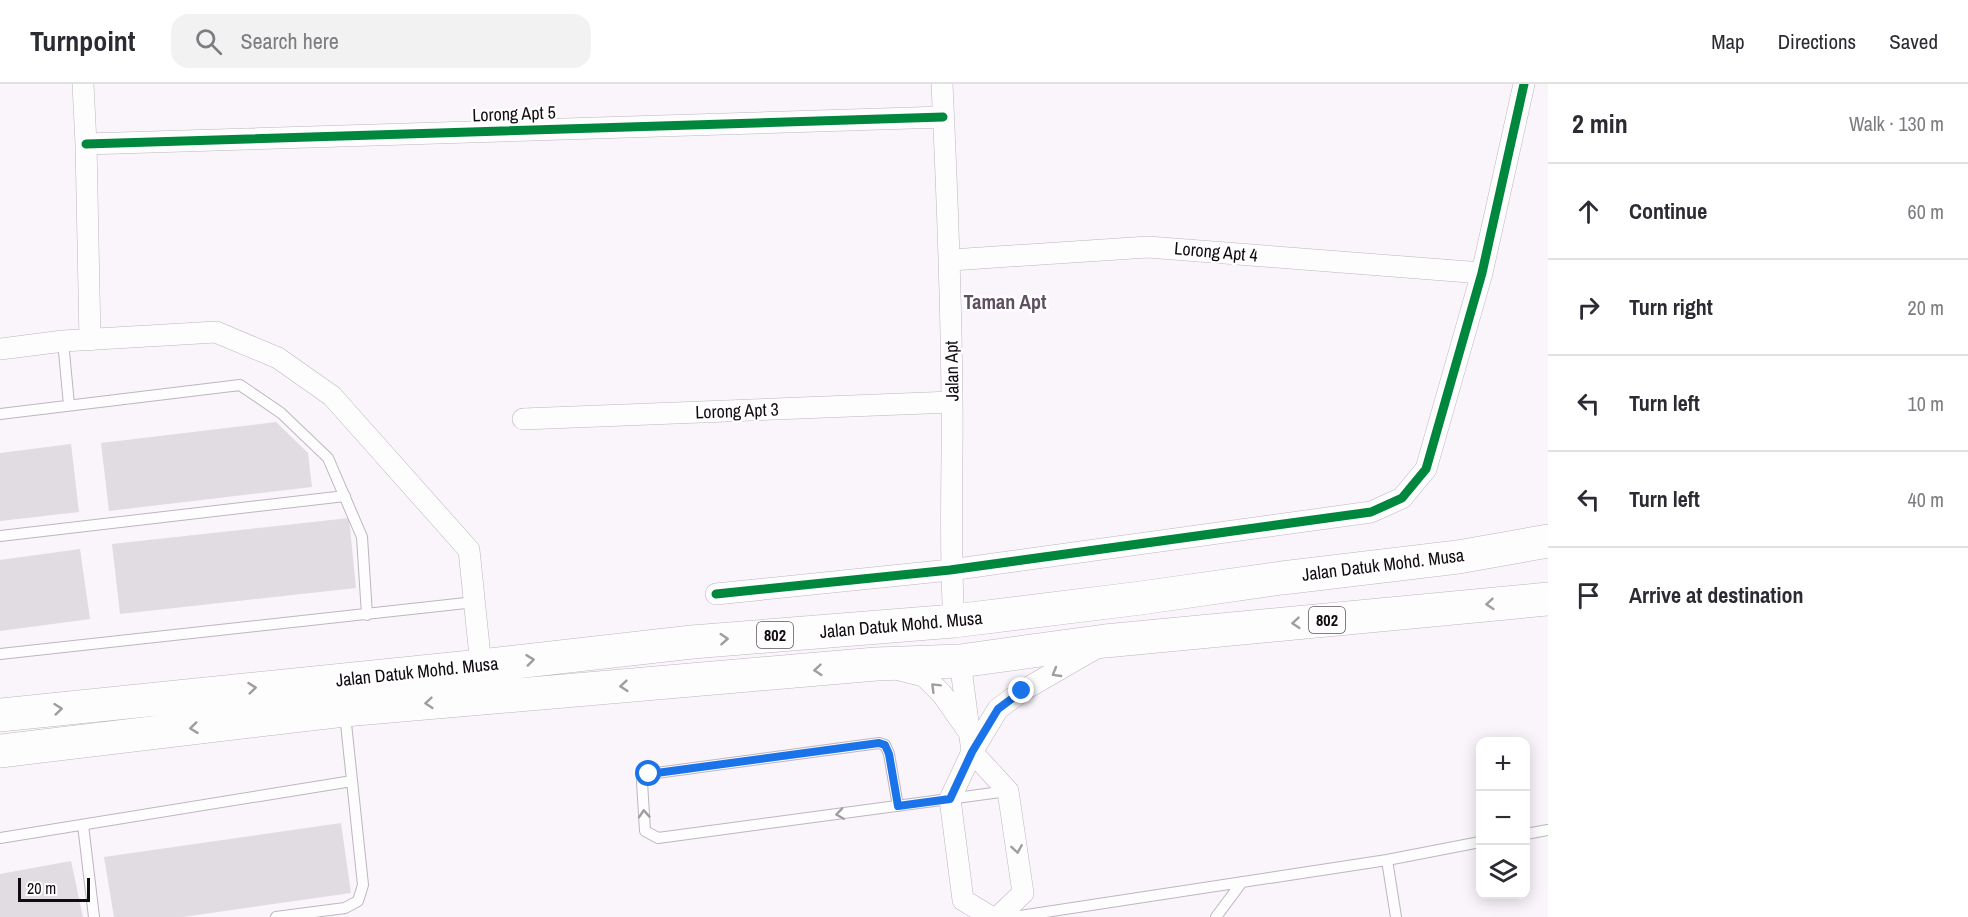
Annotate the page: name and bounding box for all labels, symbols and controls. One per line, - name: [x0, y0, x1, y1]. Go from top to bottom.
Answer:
- search box: [171, 14, 591, 68]
- text: Turnpoint: [30, 22, 135, 60]
- icon: search: [192, 25, 225, 58]
- text: Search here: [240, 26, 339, 56]
- text: Map: [1711, 27, 1745, 56]
- text: Directions: [1778, 27, 1856, 56]
- text: Saved: [1889, 27, 1938, 56]
- street label: Lorong Apt 5: [472, 100, 556, 127]
- text: 2 min: [1572, 106, 1628, 141]
- text: Walk · 130 m: [1849, 110, 1944, 137]
- icon: ahead: [1572, 195, 1605, 228]
- text: Continue: [1629, 196, 1707, 226]
- text: 60 m: [1908, 198, 1944, 225]
- street label: Lorong Apt 4: [1173, 235, 1259, 268]
- district label: Taman Apt: [964, 288, 1047, 315]
- icon: right: [1572, 291, 1605, 324]
- text: Turn right: [1629, 292, 1713, 322]
- text: 20 m: [1908, 294, 1944, 321]
- street label: Jalan Apt: [938, 340, 965, 402]
- icon: left: [1572, 387, 1605, 420]
- text: Turn left: [1629, 388, 1700, 418]
- text: 10 m: [1908, 390, 1944, 417]
- street label: Lorong Apt 3: [695, 397, 779, 424]
- icon: left: [1572, 483, 1605, 516]
- text: Turn left: [1629, 484, 1700, 514]
- text: 40 m: [1908, 486, 1944, 513]
- street label: Jalan Datuk Mohd. Musa: [1300, 542, 1465, 587]
- icon: arrive: [1572, 579, 1605, 612]
- text: Arrive at destination: [1629, 580, 1803, 610]
- one-way arrow: [1485, 597, 1494, 610]
- street label: Jalan Datuk Mohd. Musa: [819, 605, 983, 644]
- road number: 802: [1309, 607, 1345, 633]
- one-way arrow: [1291, 616, 1300, 629]
- road number: 802: [757, 622, 793, 648]
- one-way arrow: [719, 633, 728, 646]
- street label: Jalan Datuk Mohd. Musa: [334, 651, 499, 692]
- one-way arrow: [525, 655, 534, 667]
- one-way arrow: [813, 663, 822, 676]
- one-way arrow: [1052, 665, 1062, 677]
- route end: [1008, 677, 1034, 703]
- one-way arrow: [619, 679, 628, 692]
- one-way arrow: [248, 682, 257, 695]
- one-way arrow: [931, 684, 942, 694]
- one-way arrow: [425, 696, 434, 709]
- one-way arrow: [54, 703, 63, 716]
- one-way arrow: [189, 721, 198, 734]
- map controls: [1476, 737, 1530, 899]
- button: +: [1476, 737, 1530, 791]
- route start: [635, 760, 661, 786]
- button: −: [1476, 791, 1530, 845]
- one-way arrow: [836, 807, 845, 819]
- one-way arrow: [638, 810, 651, 819]
- one-way arrow: [1010, 843, 1023, 853]
- button: layers: [1476, 845, 1530, 899]
- scale bar: [18, 875, 90, 902]
- text: 20 m: [27, 877, 56, 899]

